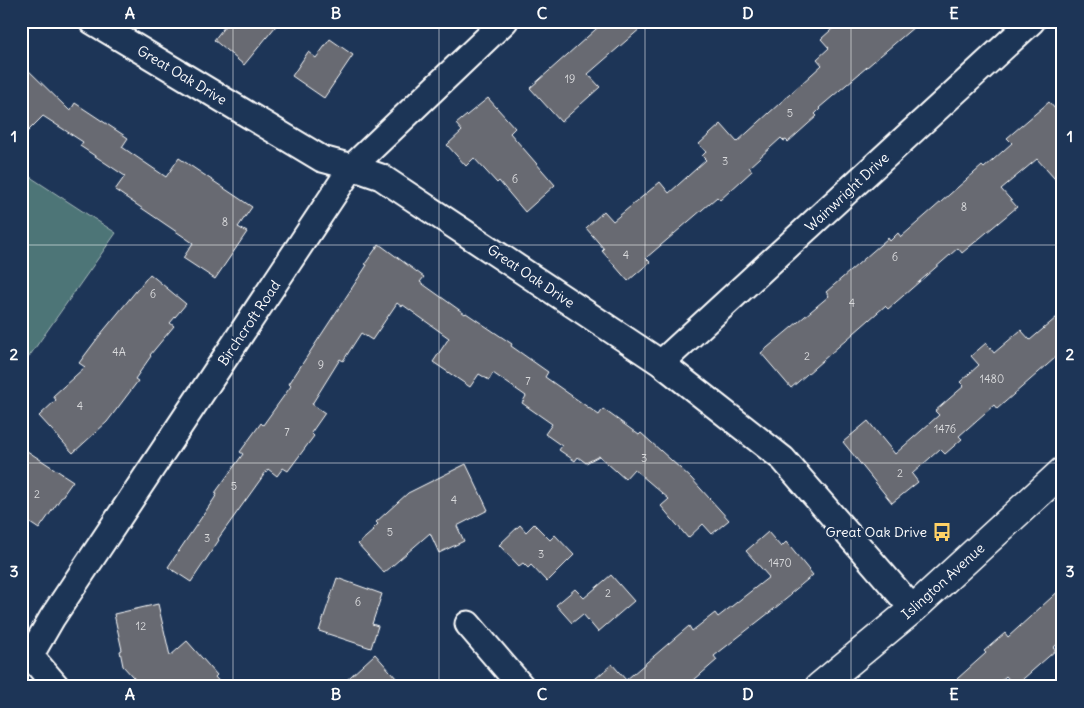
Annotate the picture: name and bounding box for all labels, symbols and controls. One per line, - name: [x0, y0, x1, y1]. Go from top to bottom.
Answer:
- text: A: [125, 3, 135, 23]
- text: B: [331, 3, 342, 23]
- text: C: [537, 3, 548, 23]
- text: D: [742, 3, 754, 23]
- text: E: [949, 3, 959, 23]
- street label: Great Oak Drive: [134, 41, 230, 109]
- house number: 19: [565, 72, 575, 86]
- house number: 5: [787, 106, 793, 120]
- text: 1: [11, 126, 17, 146]
- text: 1: [1067, 126, 1073, 146]
- street label: Wainwright Drive: [801, 149, 893, 235]
- house number: 3: [722, 154, 728, 168]
- house number: 6: [512, 172, 518, 186]
- house number: 8: [961, 200, 967, 214]
- house number: 8: [222, 215, 228, 229]
- street label: Great Oak Drive: [484, 240, 578, 312]
- house number: 4: [623, 248, 629, 262]
- house number: 6: [892, 250, 898, 264]
- street label: Birchcroft Road: [214, 277, 284, 369]
- house number: 6: [150, 287, 156, 301]
- house number: 4: [849, 296, 855, 310]
- text: 2: [10, 344, 19, 364]
- text: 2: [1066, 344, 1075, 364]
- house number: 4A: [112, 345, 126, 359]
- house number: 2: [804, 349, 810, 363]
- house number: 9: [318, 358, 324, 372]
- house number: 1480: [980, 372, 1004, 386]
- house number: 7: [525, 374, 531, 388]
- house number: 4: [77, 399, 83, 413]
- house number: 1476: [934, 422, 956, 436]
- house number: 7: [284, 425, 290, 439]
- house number: 3: [641, 451, 647, 465]
- house number: 2: [897, 466, 903, 480]
- house number: 5: [231, 479, 237, 493]
- house number: 2: [34, 487, 40, 501]
- house number: 4: [451, 493, 457, 507]
- bus stop icon: Great Oak Drive: [931, 521, 953, 543]
- place label: Great Oak Drive: [826, 523, 927, 541]
- house number: 5: [387, 525, 393, 539]
- house number: 3: [204, 531, 210, 545]
- street label: Islington Avenue: [898, 539, 988, 623]
- house number: 3: [538, 547, 544, 561]
- house number: 1470: [768, 556, 792, 570]
- text: 3: [9, 561, 19, 581]
- text: 3: [1065, 561, 1075, 581]
- house number: 2: [605, 586, 611, 600]
- house number: 6: [355, 595, 361, 609]
- house number: 12: [136, 619, 146, 633]
- text: A: [125, 684, 135, 704]
- text: B: [331, 684, 342, 704]
- text: C: [537, 684, 548, 704]
- text: D: [742, 684, 754, 704]
- text: E: [949, 684, 959, 704]

